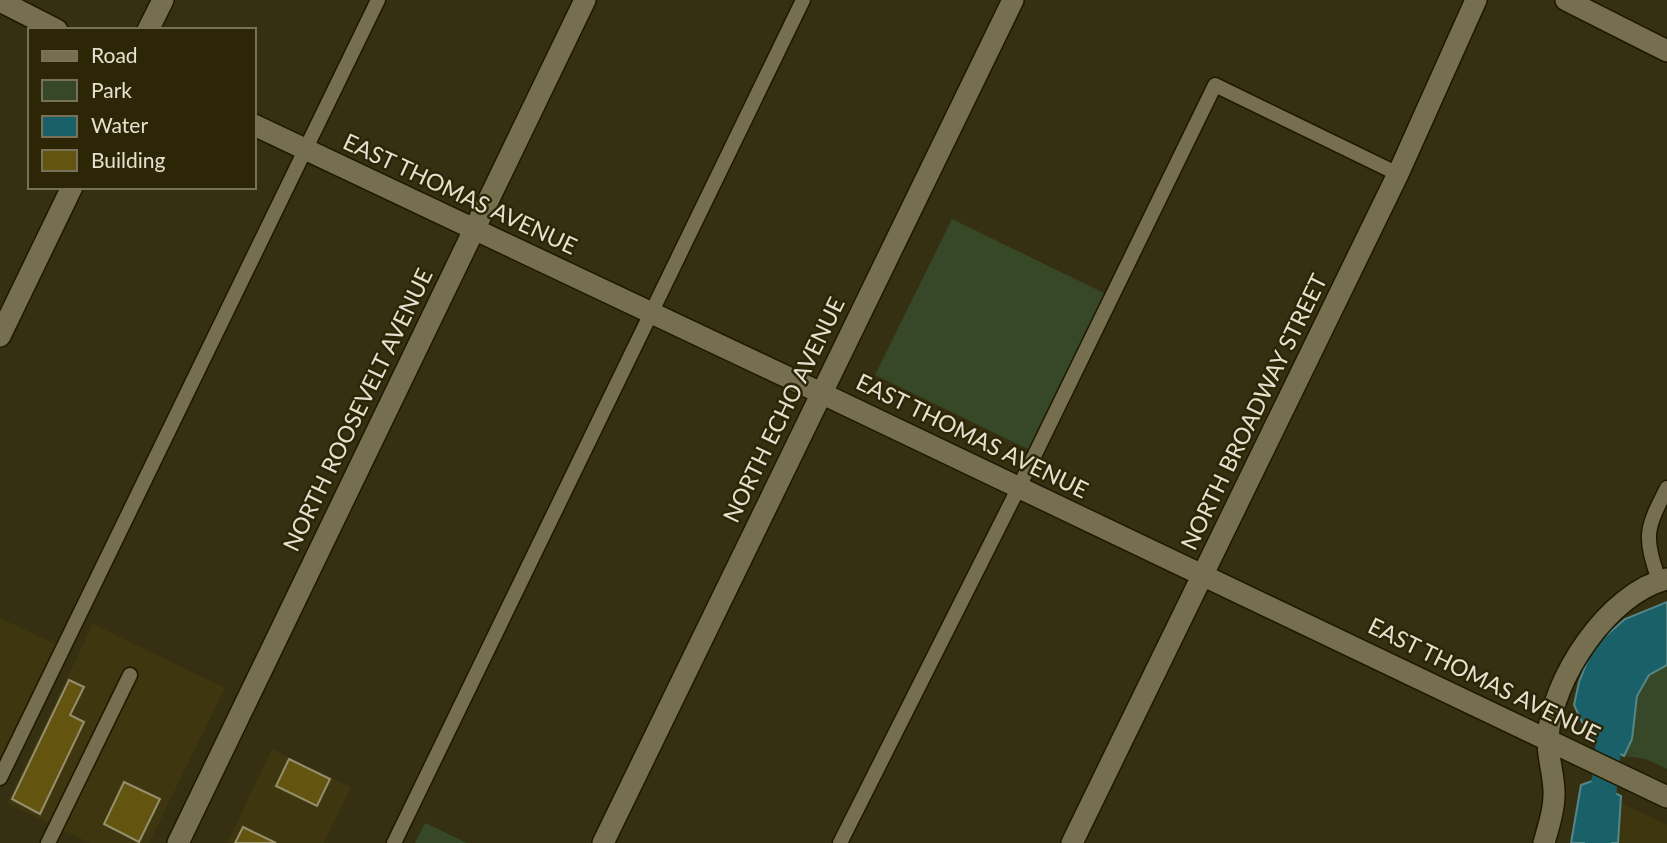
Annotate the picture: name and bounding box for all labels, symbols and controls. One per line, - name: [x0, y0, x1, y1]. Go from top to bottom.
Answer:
- legend: [28, 28, 256, 189]
- text: Road: [91, 42, 138, 67]
- text: Park: [91, 77, 132, 102]
- text: Water: [91, 112, 148, 137]
- street label: EAST THOMAS AVENUE: [339, 127, 582, 260]
- text: Building: [91, 147, 166, 172]
- street label: NORTH ROOSEVELT AVENUE: [276, 264, 438, 556]
- street label: NORTH BROADWAY STREET: [1174, 269, 1332, 554]
- street label: NORTH ECHO AVENUE: [716, 292, 850, 527]
- street label: EAST THOMAS AVENUE: [852, 367, 1093, 503]
- street label: EAST THOMAS AVENUE: [1364, 611, 1605, 747]

